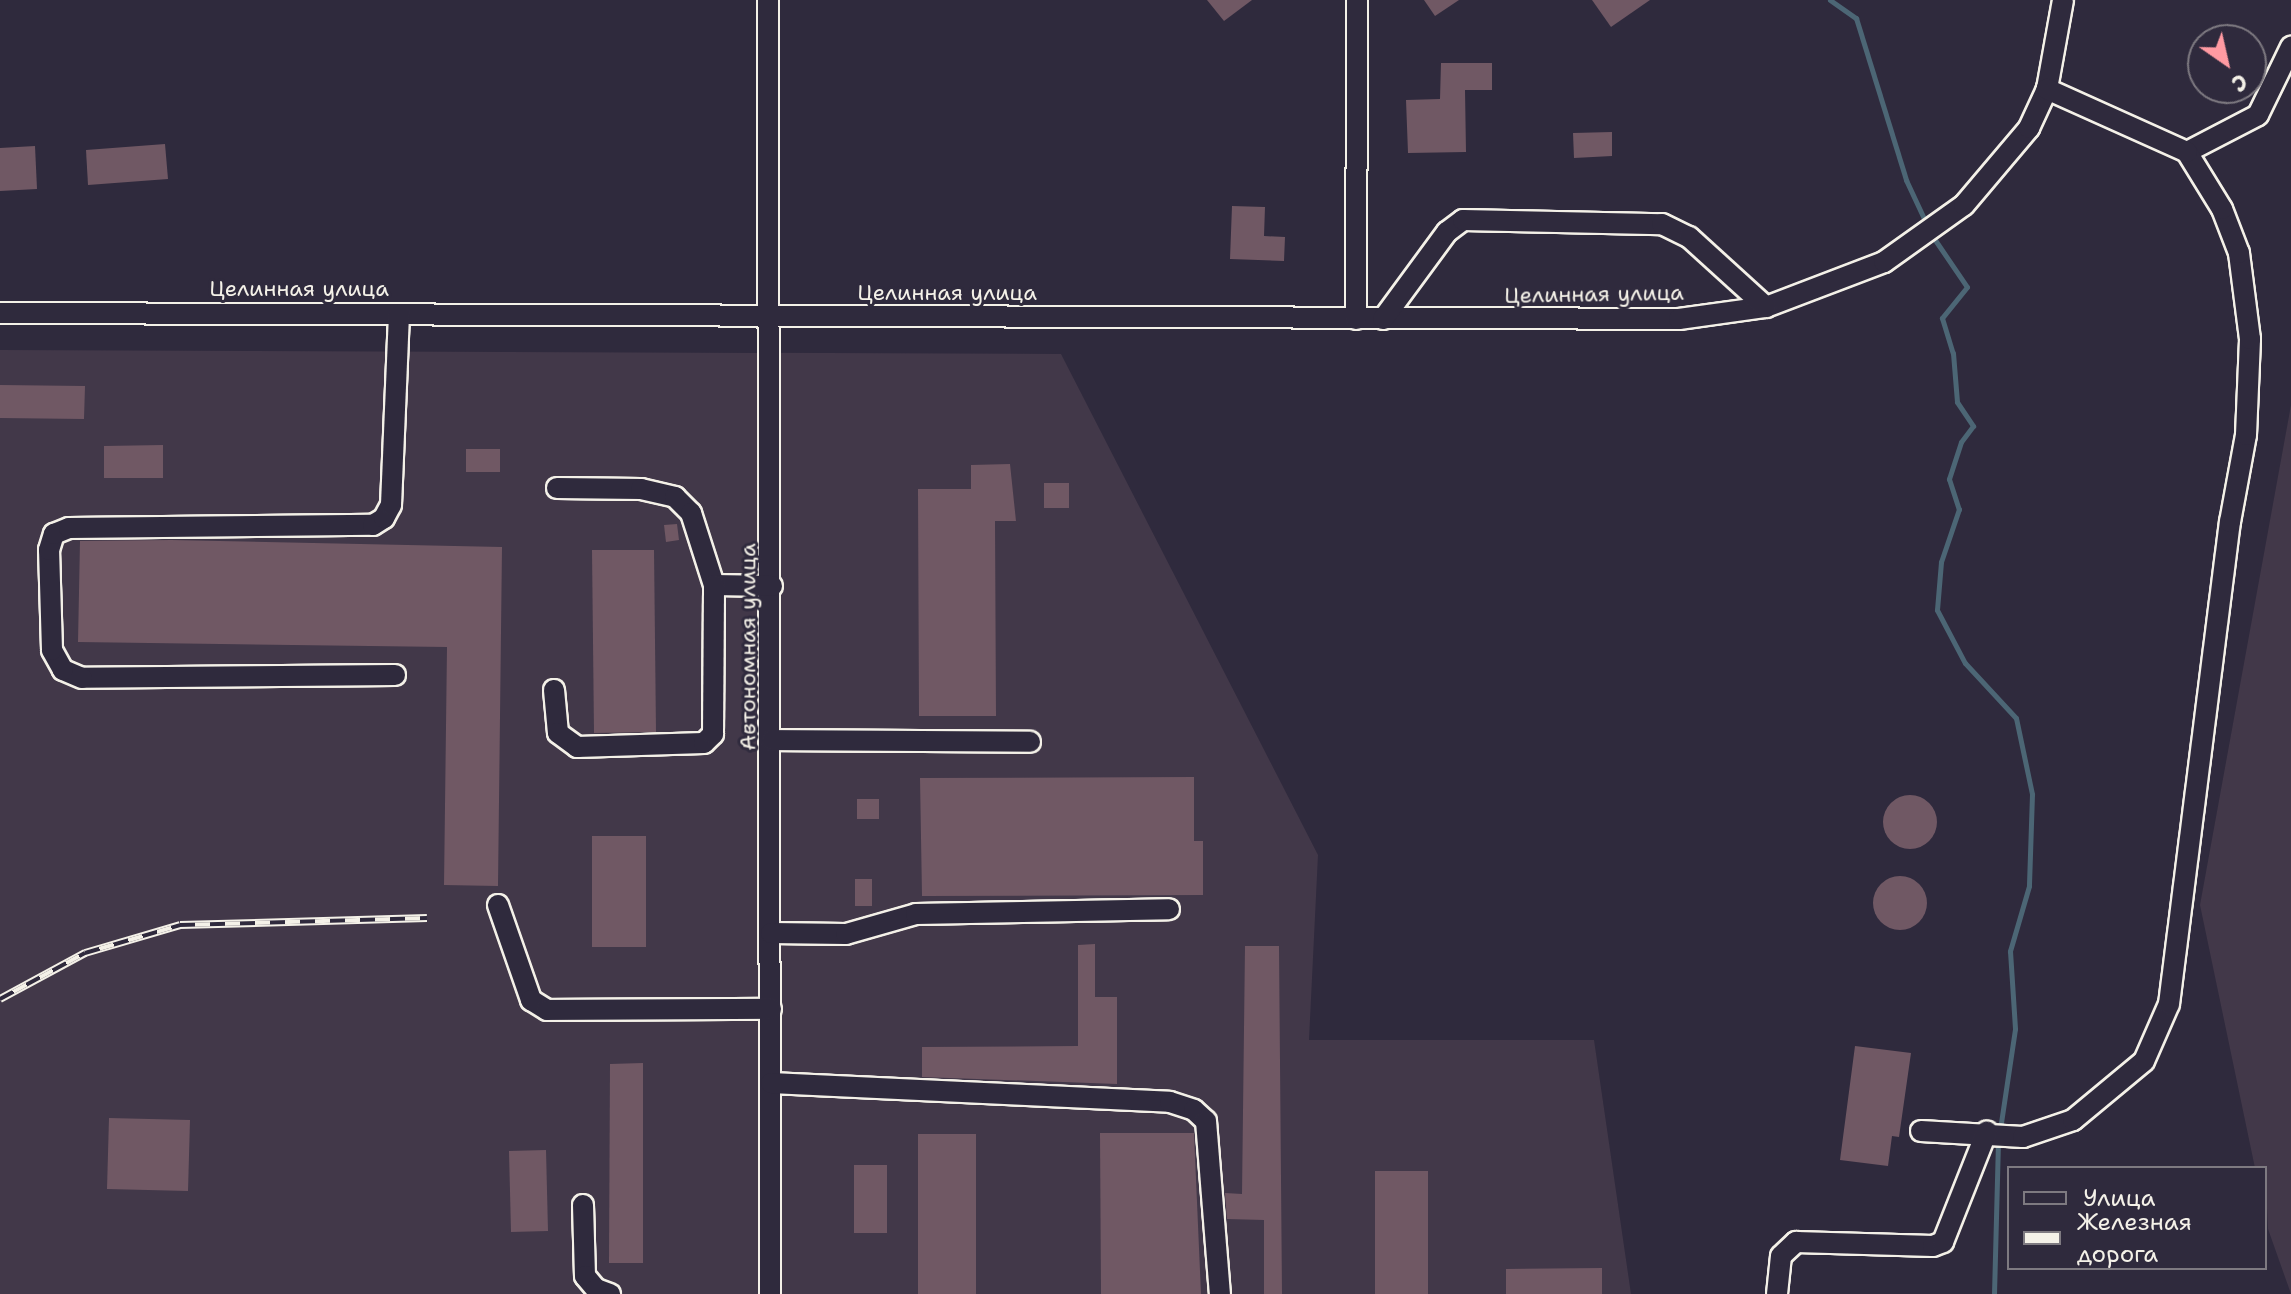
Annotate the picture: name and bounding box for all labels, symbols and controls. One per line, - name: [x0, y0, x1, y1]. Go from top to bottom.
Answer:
- north arrow: [2187, 24, 2267, 104]
- text: С: [2226, 67, 2253, 98]
- street label: Целинная улица: [209, 276, 389, 302]
- street label: Целинная улица: [1504, 279, 1684, 309]
- street label: Целинная улица: [857, 280, 1037, 306]
- street label: Автономная улица: [735, 543, 761, 751]
- legend: [2007, 1166, 2267, 1270]
- text: Улица: [2083, 1182, 2156, 1214]
- text: Железная дорога: [2077, 1206, 2192, 1270]

